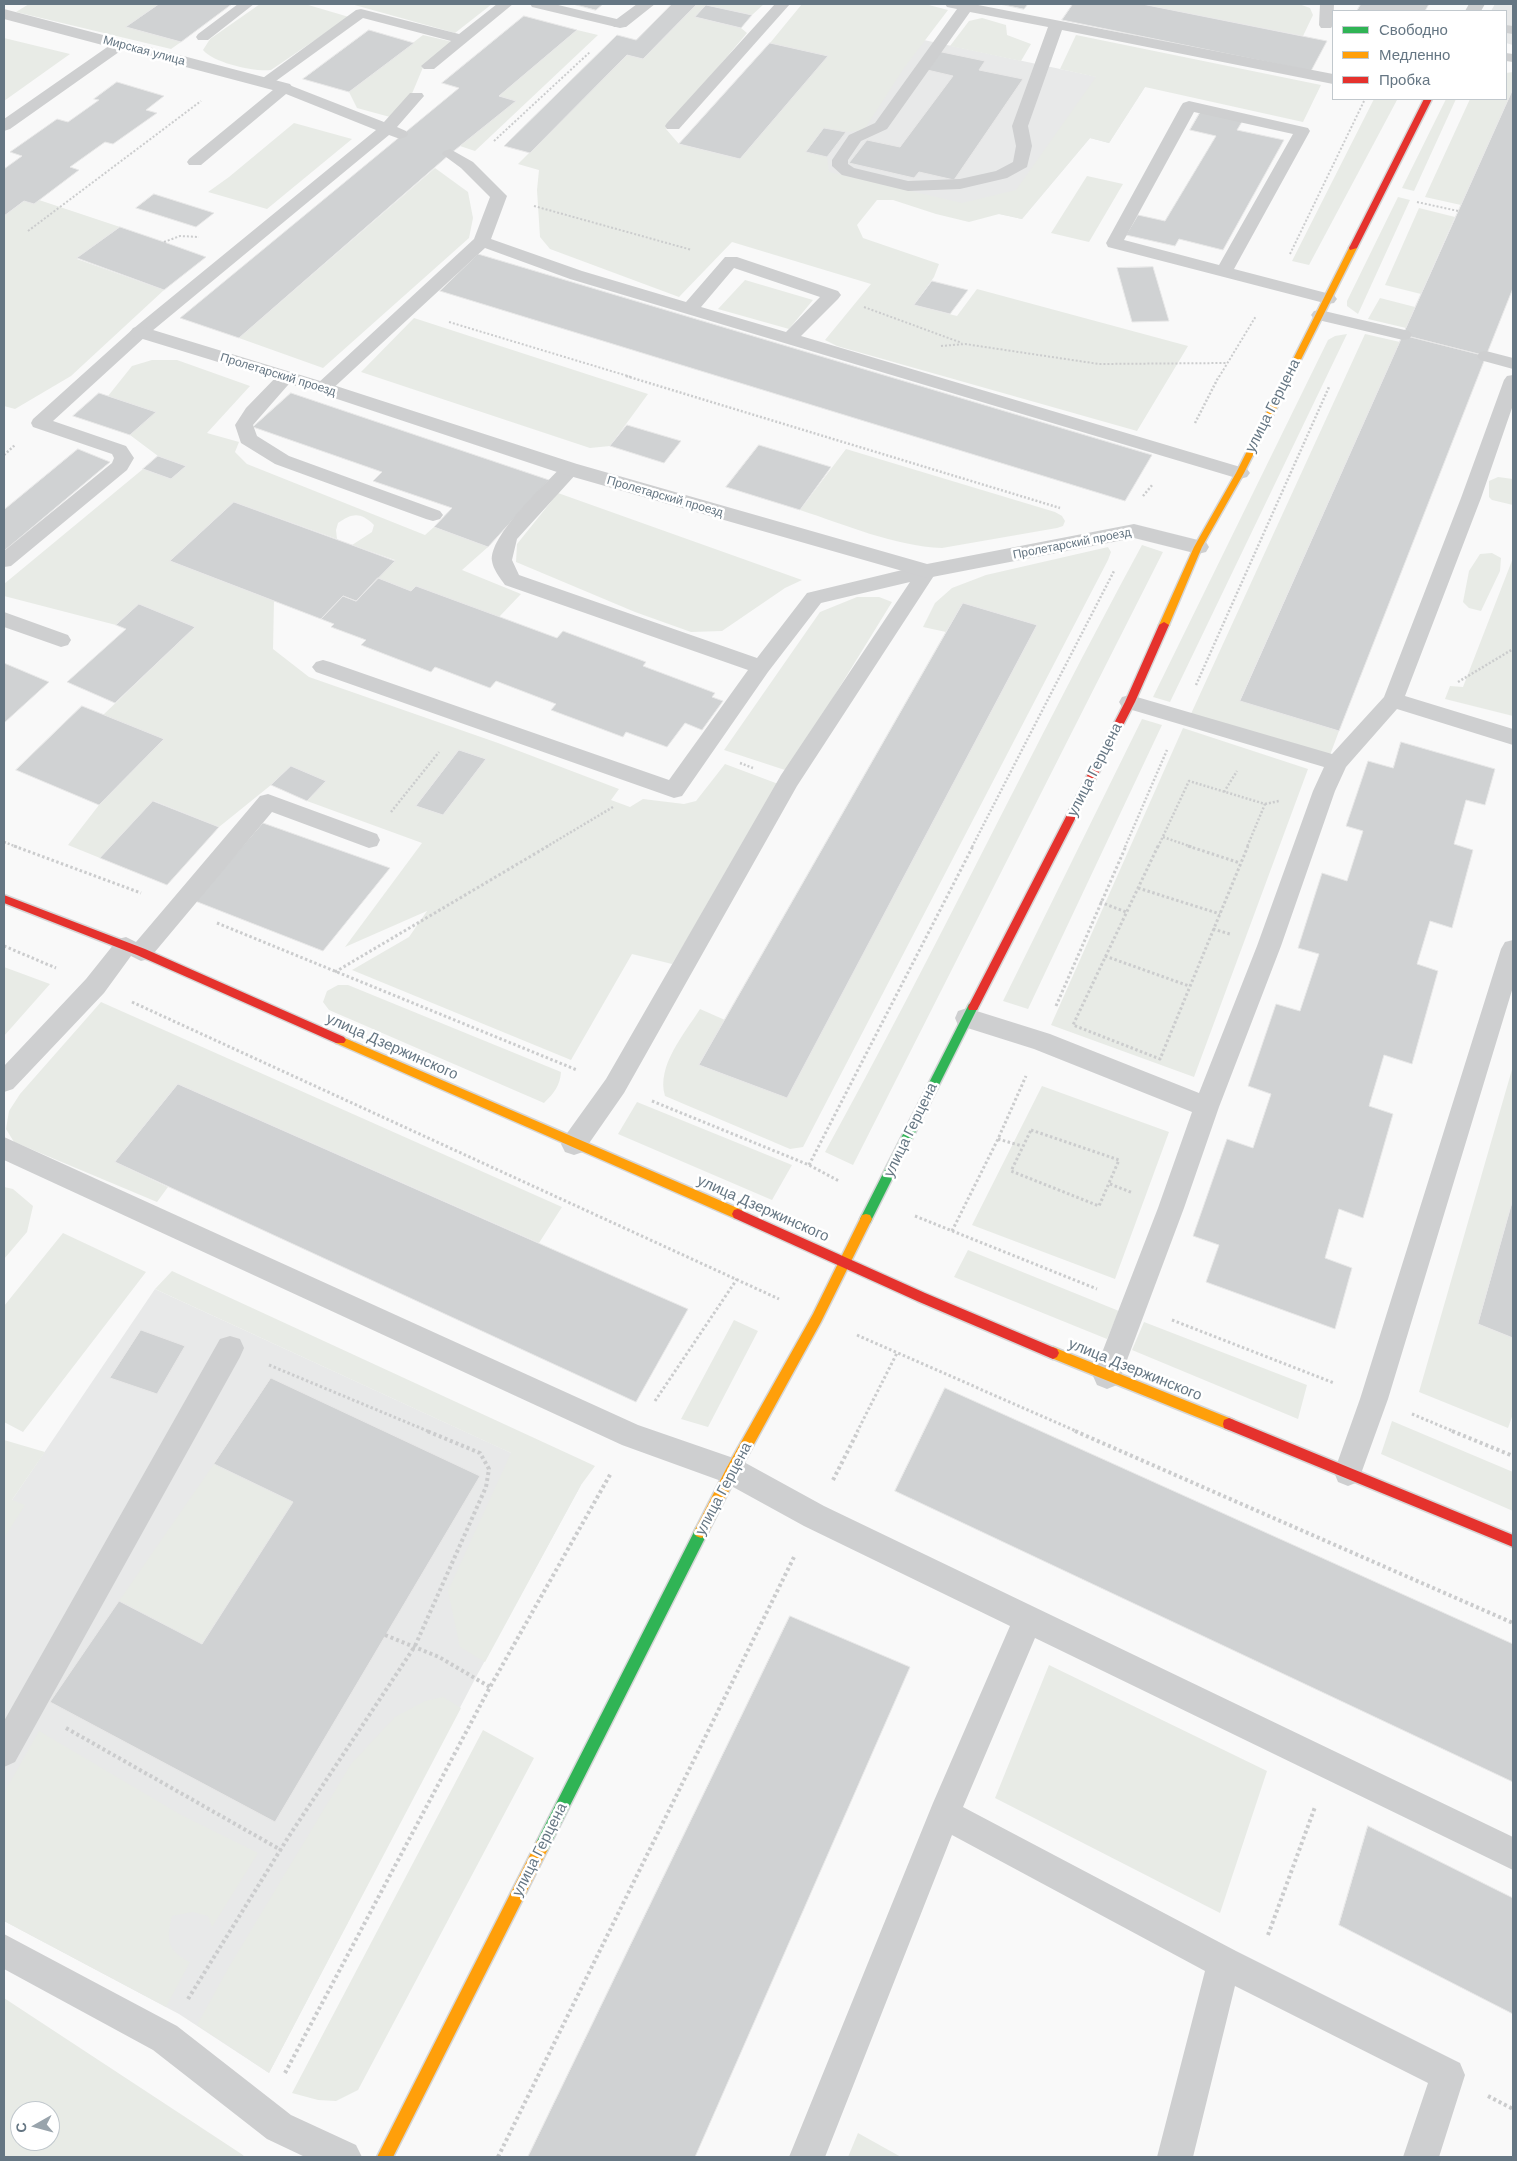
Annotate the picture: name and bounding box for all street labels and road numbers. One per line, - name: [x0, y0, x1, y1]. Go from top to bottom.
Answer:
- street label: Мирская улица: [101, 33, 187, 69]
- street label: Пролетарский проезд: [218, 351, 338, 399]
- street label: улица Герцена: [1242, 356, 1304, 456]
- street label: Пролетарский проезд: [605, 474, 725, 520]
- street label: Пролетарский проезд: [1012, 525, 1132, 563]
- street label: улица Герцена: [1064, 720, 1126, 820]
- street label: улица Дзержинского: [323, 1010, 461, 1084]
- street label: улица Герцена: [880, 1080, 942, 1180]
- street label: улица Дзержинского: [694, 1172, 832, 1246]
- street label: улица Дзержинского: [1066, 1335, 1204, 1405]
- street label: улица Герцена: [692, 1439, 756, 1539]
- street label: улица Герцена: [509, 1800, 571, 1900]

